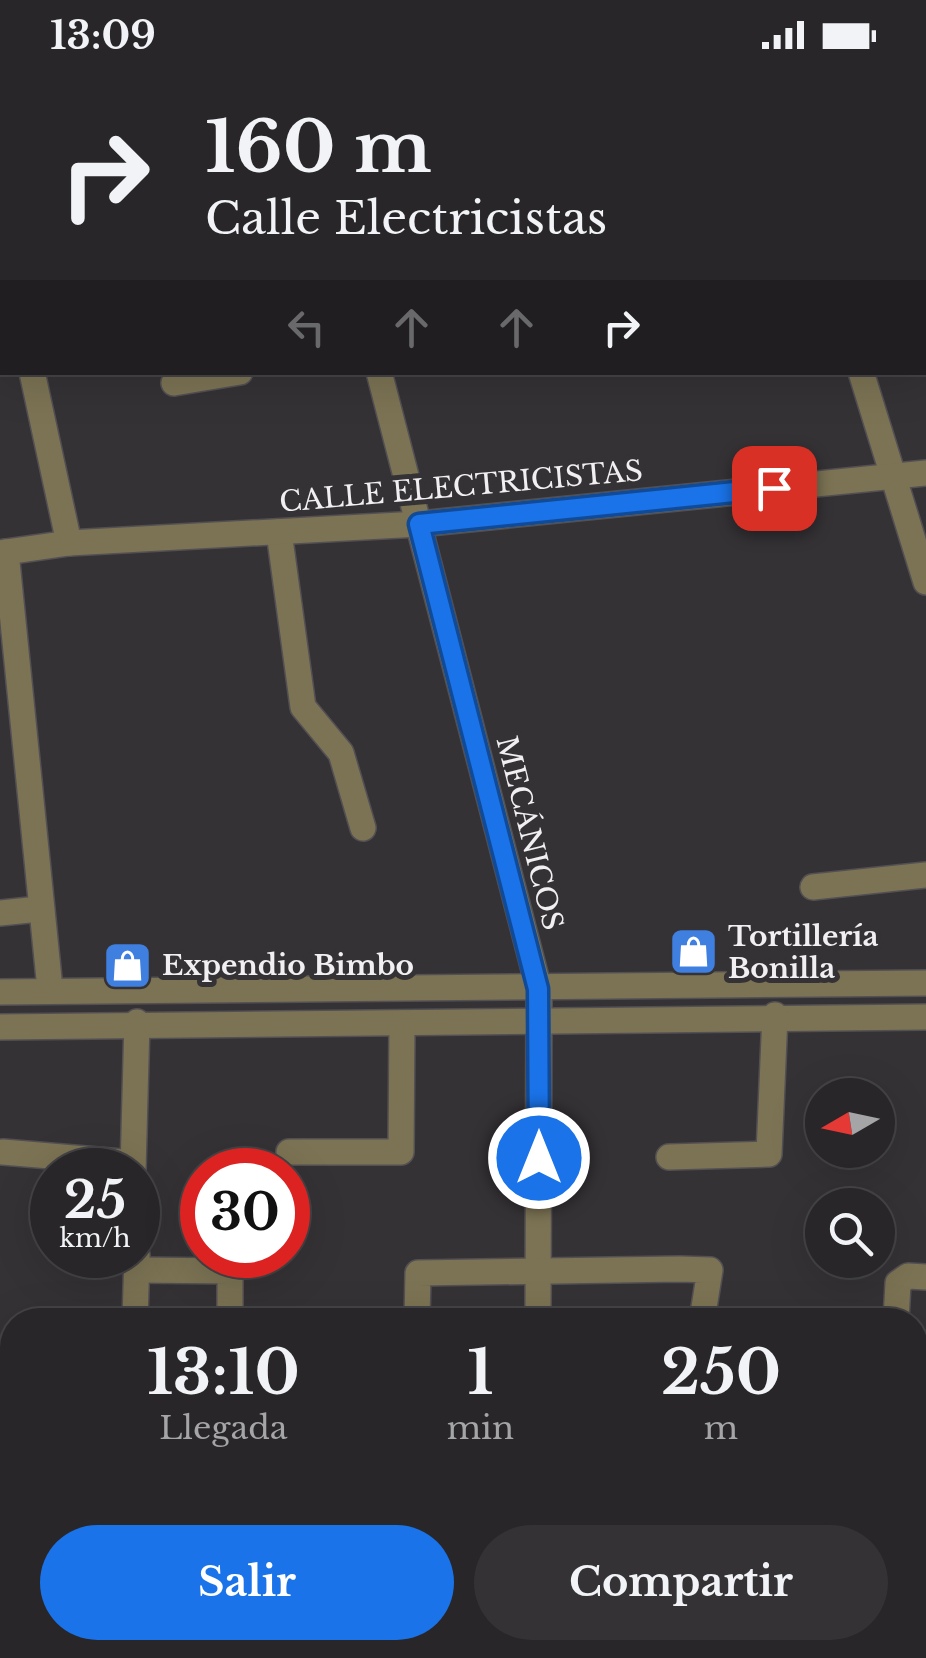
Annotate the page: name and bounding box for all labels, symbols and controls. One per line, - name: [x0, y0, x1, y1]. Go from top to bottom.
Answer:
- text: 13:09: [50, 12, 156, 59]
- text: 160 m: [205, 104, 432, 191]
- icon: right: [40, 110, 170, 240]
- text: Calle Electricistas: [205, 190, 607, 246]
- icon: left: [279, 300, 334, 355]
- icon: ahead: [384, 300, 439, 355]
- icon: ahead: [489, 300, 544, 355]
- icon: right: [594, 300, 649, 355]
- pin: [732, 446, 817, 531]
- street label: CALLE ELECTRICISTAS: [278, 453, 644, 520]
- icon: arrive: [747, 461, 802, 516]
- street label: MECÁNICOS: [489, 733, 571, 934]
- place label: Tortillería Bonilla: [728, 919, 879, 986]
- shop icon: Tortillería Bonilla: [667, 926, 719, 978]
- shop icon: Expendio Bimbo: [101, 939, 153, 991]
- place label: Expendio Bimbo: [162, 948, 414, 983]
- north arrow: [805, 1078, 895, 1168]
- map controls: [805, 1078, 895, 1278]
- position arrow: [487, 1106, 591, 1210]
- speed limit sign: 30: [180, 1148, 310, 1278]
- text: 25: [64, 1169, 126, 1232]
- button: search: [805, 1188, 895, 1278]
- text: km/h: [60, 1223, 130, 1254]
- text: 13:10: [147, 1336, 300, 1410]
- text: 1: [467, 1336, 494, 1410]
- text: 250: [661, 1336, 781, 1410]
- text: Llegada: [159, 1408, 288, 1448]
- text: min: [447, 1408, 514, 1448]
- text: m: [704, 1408, 738, 1448]
- button: Salir: [40, 1525, 454, 1640]
- button: Compartir: [474, 1525, 888, 1640]

